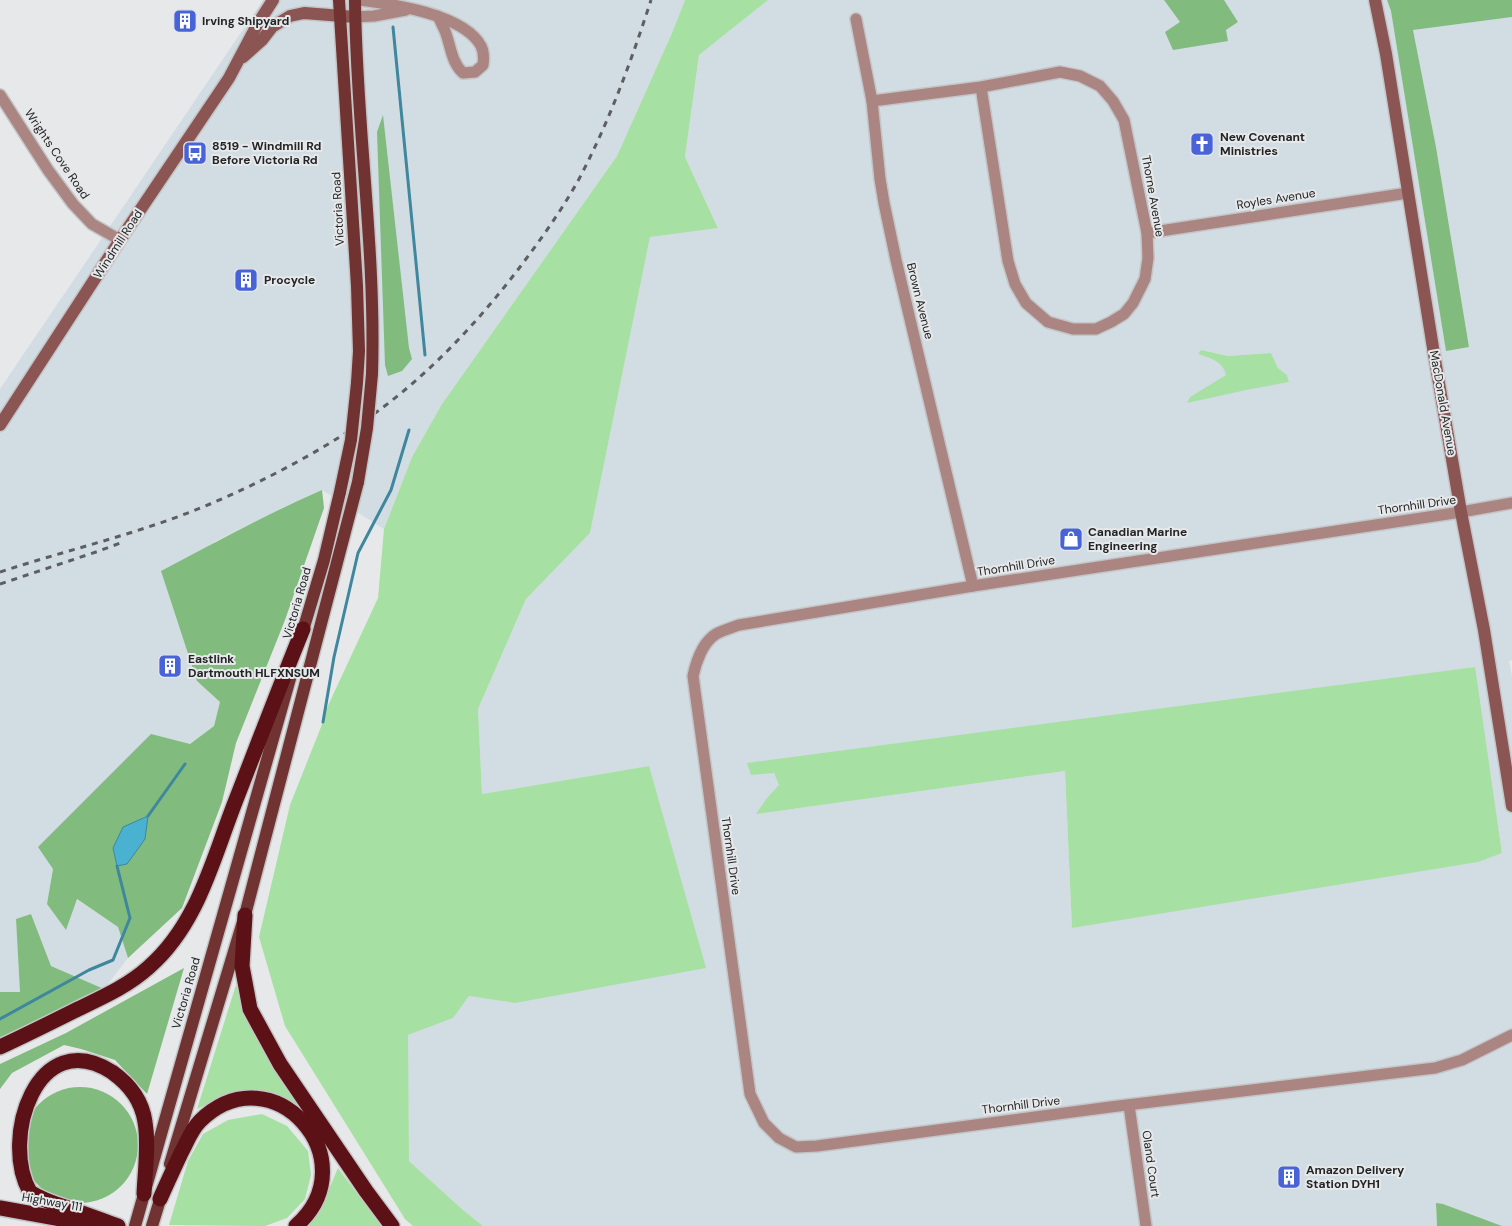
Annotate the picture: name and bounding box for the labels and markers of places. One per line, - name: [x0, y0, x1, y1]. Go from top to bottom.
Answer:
- building icon: Irving Shipyard: [172, 8, 198, 34]
- place label: Irving Shipyard: [202, 13, 289, 29]
- place label: New Covenant Ministries: [1220, 129, 1305, 159]
- church icon: New Covenant Ministries: [1189, 131, 1215, 157]
- place label: 8519 - Windmill Rd Before Victoria Rd: [212, 138, 321, 168]
- bus stop icon: 8519 - Windmill Rd Before Victoria Rd: [182, 140, 208, 166]
- building icon: Procycle: [233, 267, 259, 293]
- place label: Procycle: [264, 272, 315, 288]
- place label: Canadian Marine Engineering: [1088, 524, 1187, 554]
- shop icon: Canadian Marine Engineering: [1058, 526, 1084, 552]
- place label: Eastlink Dartmouth HLFXNSUM: [188, 651, 320, 681]
- building icon: Eastlink Dartmouth HLFXNSUM: [157, 653, 183, 679]
- place label: Amazon Delivery Station DYH1: [1306, 1162, 1405, 1192]
- building icon: Amazon Delivery Station DYH1: [1276, 1164, 1302, 1190]

